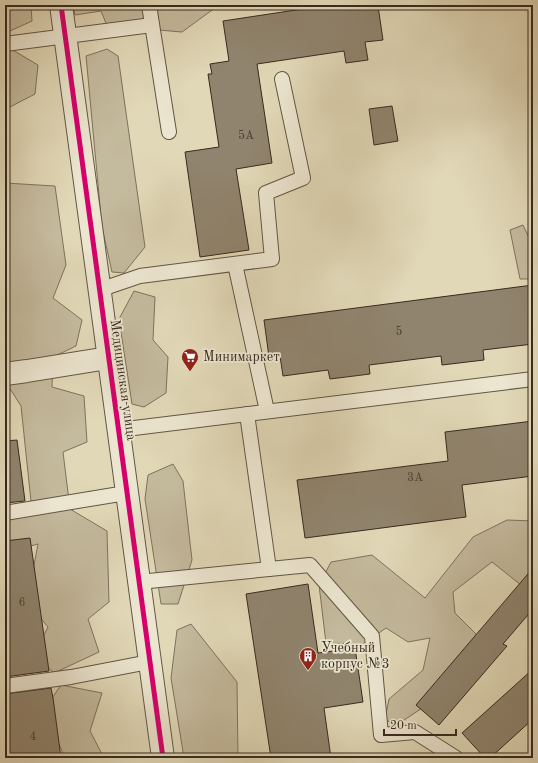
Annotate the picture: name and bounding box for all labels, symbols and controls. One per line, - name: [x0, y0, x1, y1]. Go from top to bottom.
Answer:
- house number: 5А: [238, 129, 254, 142]
- street label: Медицинская улица: [108, 318, 138, 442]
- house number: 5: [396, 325, 403, 338]
- supermarket icon: Минимаркет: [180, 347, 200, 372]
- place label: Минимаркет: [203, 350, 280, 364]
- house number: 3А: [407, 472, 423, 484]
- house number: 6: [19, 597, 26, 609]
- place label: Учебный корпус №3: [321, 641, 390, 671]
- building icon: Учебный корпус №3: [298, 646, 318, 671]
- scale bar: [384, 711, 456, 737]
- text: 20 m: [390, 720, 417, 732]
- house number: 4: [30, 731, 37, 743]

